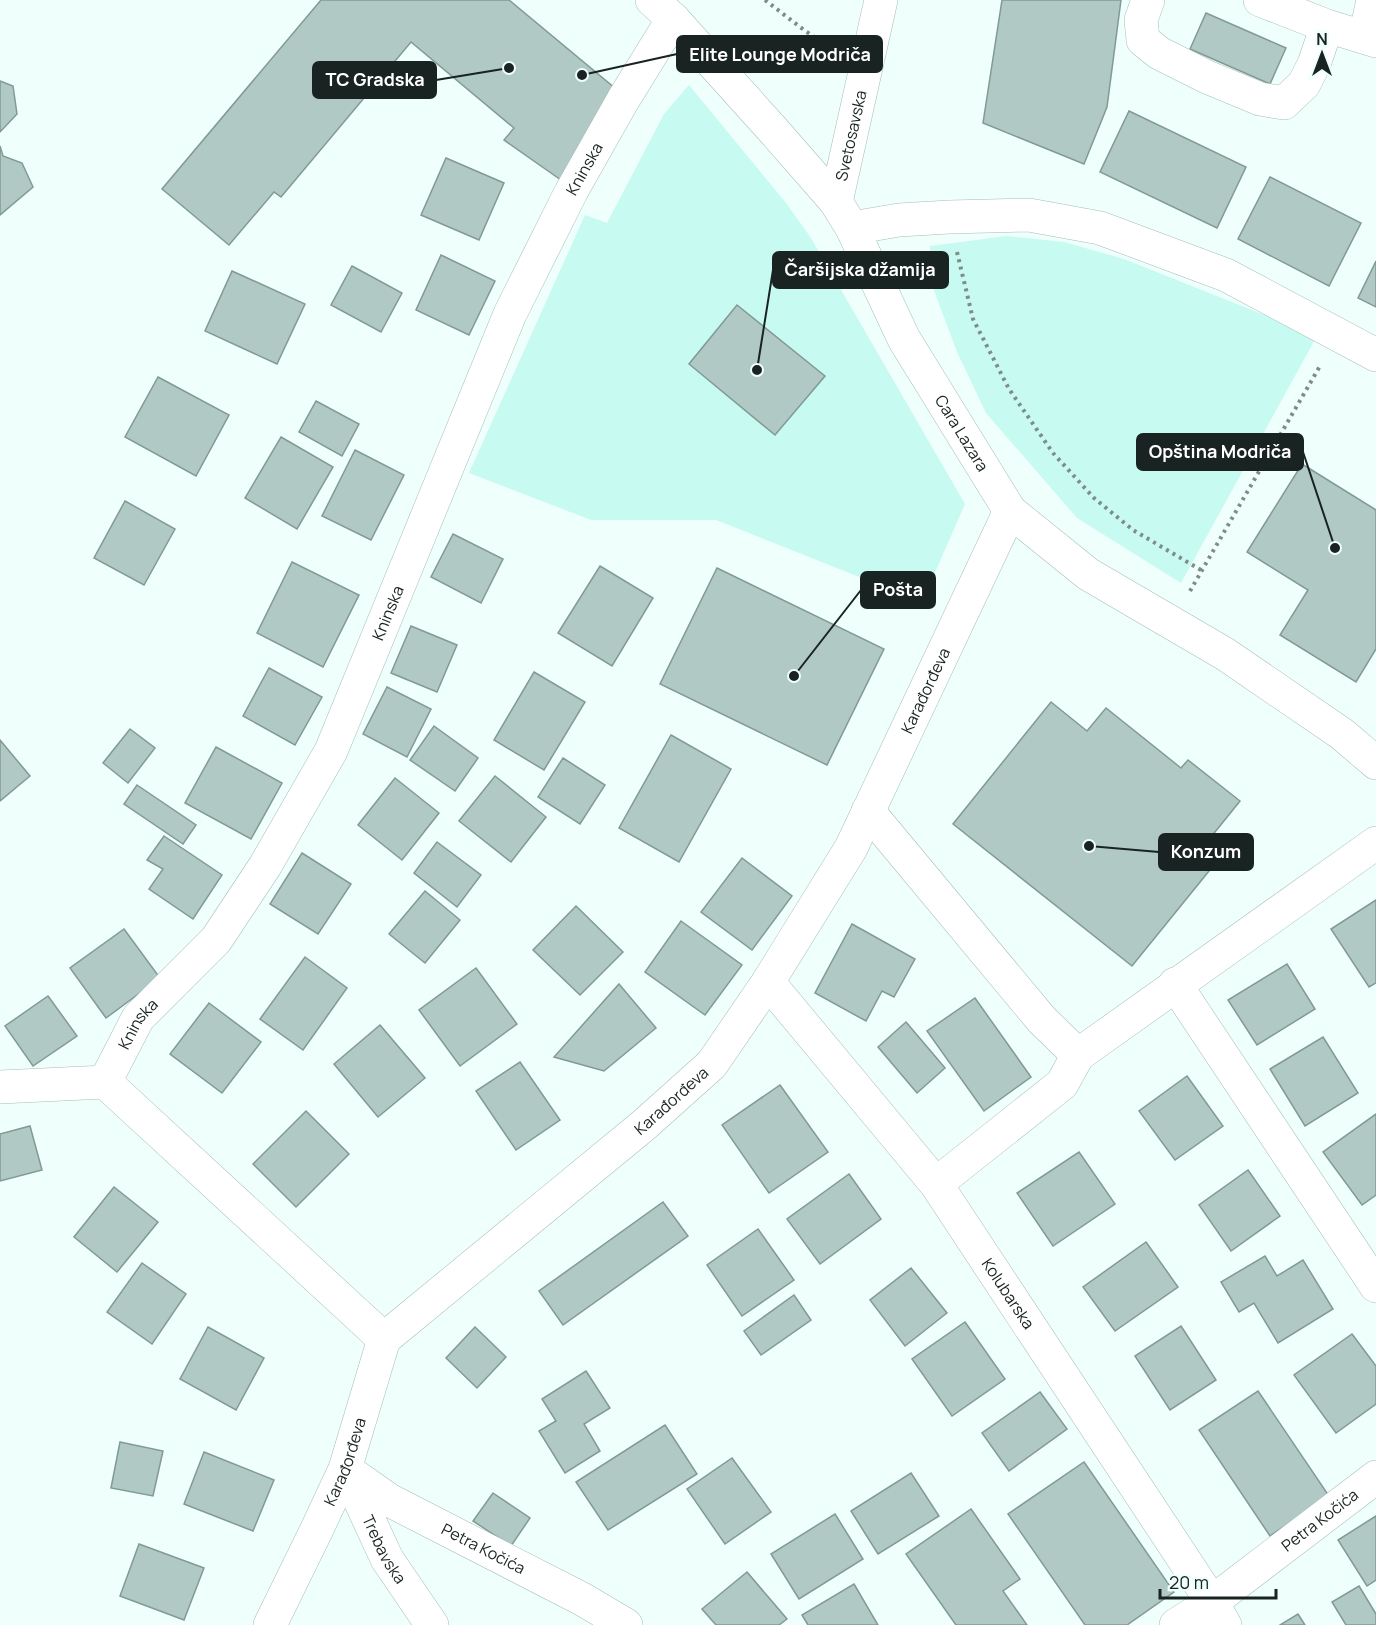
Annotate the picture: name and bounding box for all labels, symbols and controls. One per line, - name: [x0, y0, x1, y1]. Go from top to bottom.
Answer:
- north arrow: [1292, 24, 1352, 84]
- text: N: [1316, 28, 1328, 50]
- callout: Elite Lounge Modriča: [677, 36, 882, 72]
- text: Elite Lounge Modriča: [689, 42, 871, 66]
- callout: TC Gradska: [313, 62, 436, 98]
- text: TC Gradska: [325, 67, 425, 91]
- street label: Svetosavska: [830, 88, 872, 183]
- street label: Kninska: [560, 138, 608, 199]
- callout: Čaršijska džamija: [773, 252, 948, 288]
- text: Čaršijska džamija: [784, 257, 936, 281]
- street label: Cara Lazara: [930, 391, 994, 476]
- callout: Opština Modriča: [1137, 434, 1303, 470]
- text: Opština Modriča: [1149, 439, 1291, 463]
- callout: Pošta: [861, 572, 935, 608]
- text: Pošta: [873, 577, 923, 601]
- street label: Kninska: [366, 582, 409, 644]
- street label: Karađorđeva: [896, 644, 955, 737]
- callout: Konzum: [1159, 834, 1253, 870]
- text: Konzum: [1171, 839, 1241, 863]
- street label: Kninska: [113, 994, 162, 1053]
- street label: Karađorđeva: [629, 1062, 713, 1140]
- street label: Kolubarska: [977, 1254, 1040, 1333]
- street label: Karađorđeva: [318, 1415, 371, 1509]
- street label: Petra Kočića: [1277, 1484, 1363, 1556]
- street label: Trebavska: [357, 1511, 412, 1588]
- street label: Petra Kočića: [438, 1518, 529, 1579]
- scale bar: [1160, 1562, 1276, 1600]
- text: 20 m: [1169, 1570, 1209, 1594]

